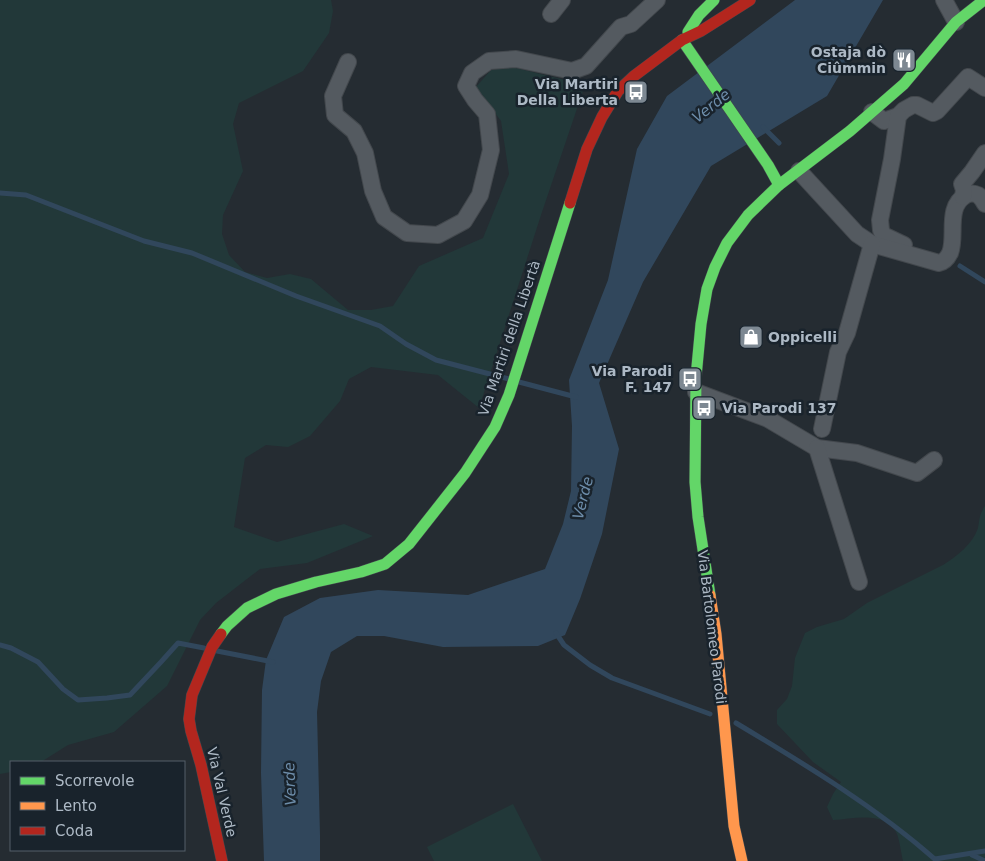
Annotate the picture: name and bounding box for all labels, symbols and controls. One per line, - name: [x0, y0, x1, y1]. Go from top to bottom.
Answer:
- place label: Ostaja dò Ciûmmin: [811, 44, 886, 76]
- restaurant icon: Ostaja dò Ciûmmin: [891, 47, 917, 73]
- place label: Via Martiri Della Liberta: [517, 76, 618, 108]
- bus stop icon: Via Martiri Della Liberta: [623, 79, 649, 105]
- water label: Verde: [688, 85, 734, 127]
- street label: Via Martiri della Libertà: [475, 258, 543, 418]
- shop icon: Oppicelli: [738, 324, 764, 350]
- place label: Oppicelli: [768, 329, 837, 345]
- place label: Via Parodi F. 147: [592, 363, 672, 395]
- bus stop icon: Via Parodi F. 147: [677, 366, 703, 392]
- bus stop icon: Via Parodi 137: [691, 395, 717, 421]
- place label: Via Parodi 137: [722, 400, 836, 416]
- water label: Verde: [569, 475, 597, 521]
- street label: Via Bartolomeo Parodi: [695, 549, 729, 705]
- street label: Via Val Verde: [204, 746, 240, 838]
- legend: [10, 761, 185, 851]
- water label: Verde: [280, 762, 300, 806]
- text: Scorrevole: [55, 772, 134, 790]
- text: Lento: [55, 797, 97, 815]
- text: Coda: [55, 822, 93, 840]

